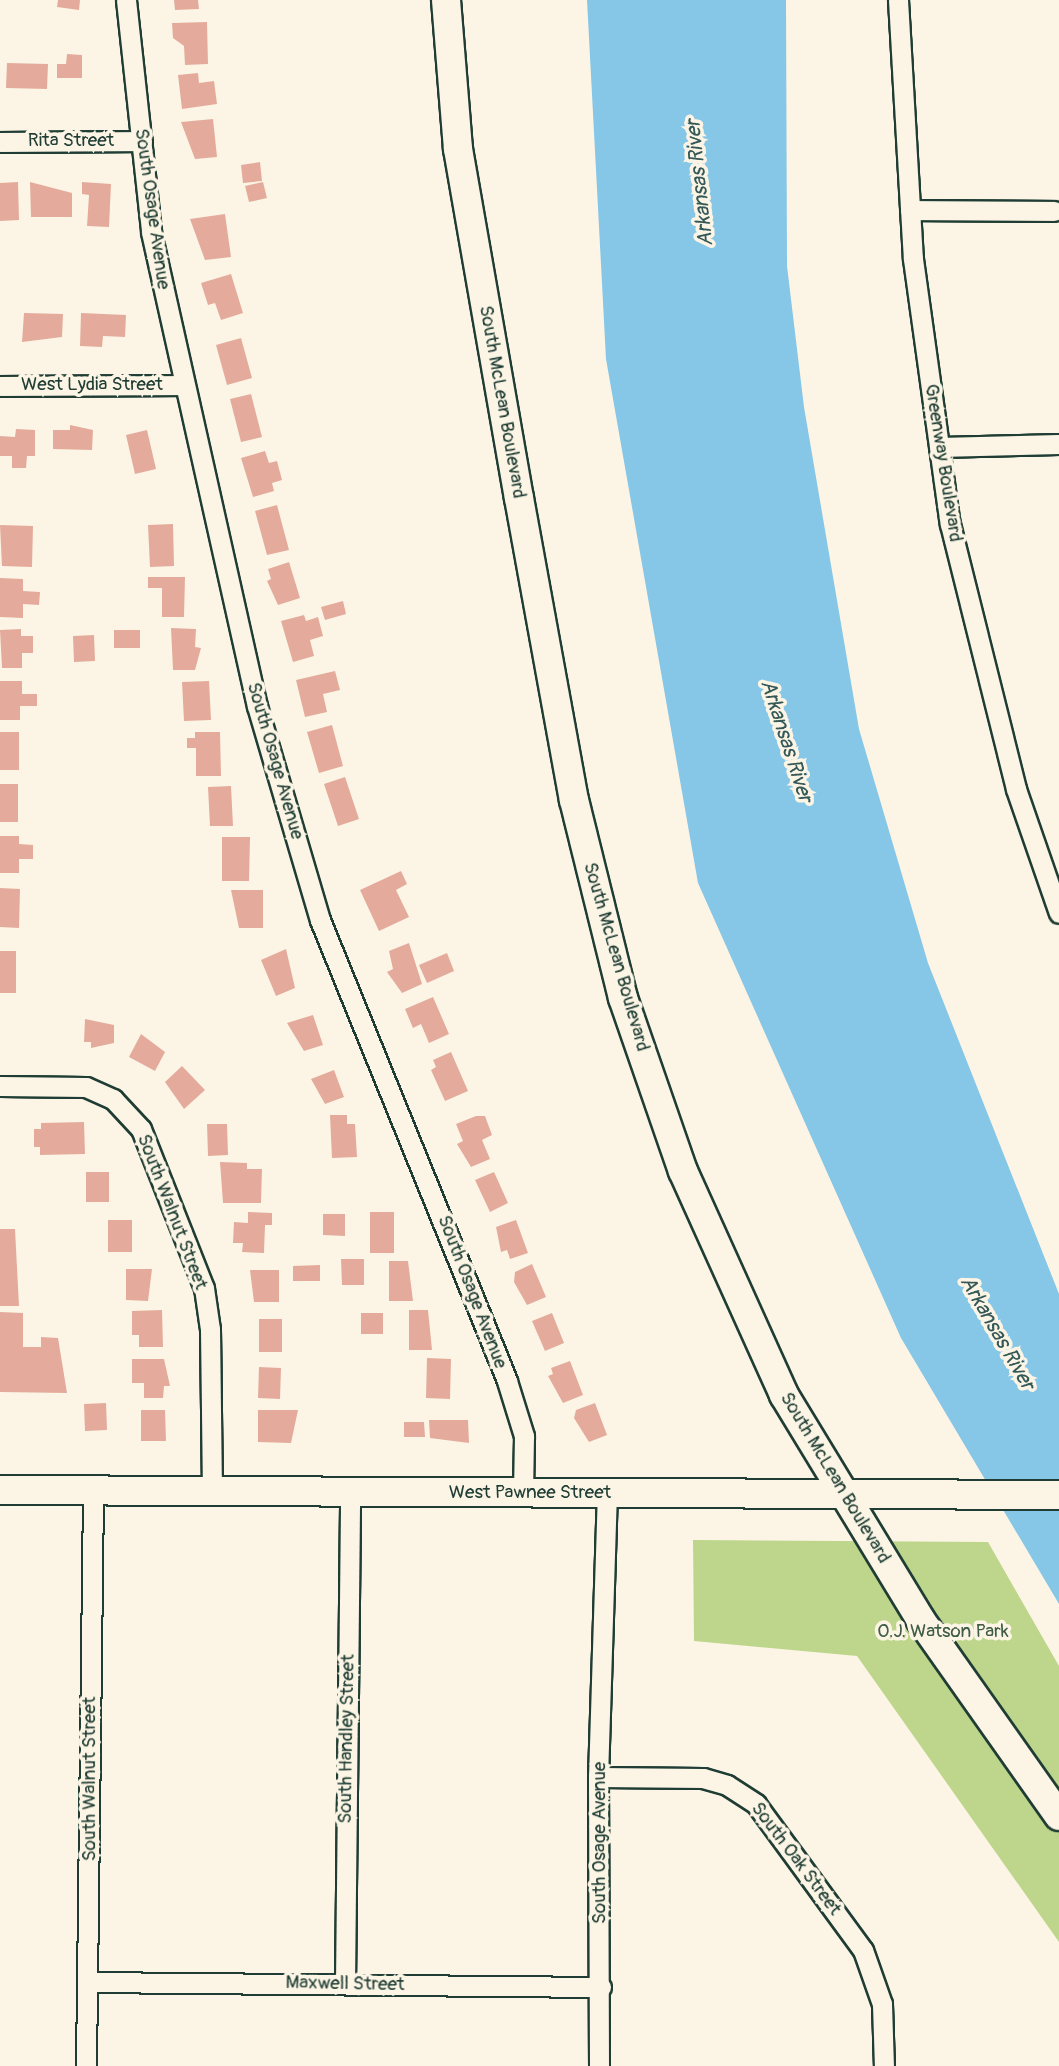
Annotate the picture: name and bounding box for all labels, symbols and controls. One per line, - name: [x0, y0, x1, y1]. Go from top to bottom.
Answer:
- water label: Arkansas River: [681, 118, 719, 248]
- street label: South Osage Avenue: [129, 127, 175, 291]
- street label: Rita Street: [28, 130, 114, 152]
- street label: South McLean Boulevard: [474, 304, 530, 500]
- street label: West Lydia Street: [21, 374, 163, 396]
- street label: Greenway Boulevard: [919, 382, 967, 544]
- water label: Arkansas River: [754, 677, 818, 805]
- street label: South Osage Avenue: [242, 680, 308, 842]
- street label: South McLean Boulevard: [578, 860, 654, 1054]
- street label: South Walnut Street: [132, 1131, 212, 1293]
- street label: South Osage Avenue: [432, 1212, 512, 1372]
- water label: Arkansas River: [954, 1272, 1040, 1394]
- street label: South McLean Boulevard: [775, 1388, 895, 1568]
- street label: West Pawnee Street: [449, 1482, 611, 1504]
- park label: O.J. Watson Park: [877, 1621, 1009, 1643]
- street label: South Handley Street: [334, 1654, 360, 1824]
- street label: South Walnut Street: [79, 1697, 101, 1861]
- street label: South Osage Avenue: [589, 1762, 611, 1924]
- street label: South Oak Street: [746, 1798, 846, 1920]
- street label: Maxwell Street: [285, 1972, 405, 1996]

